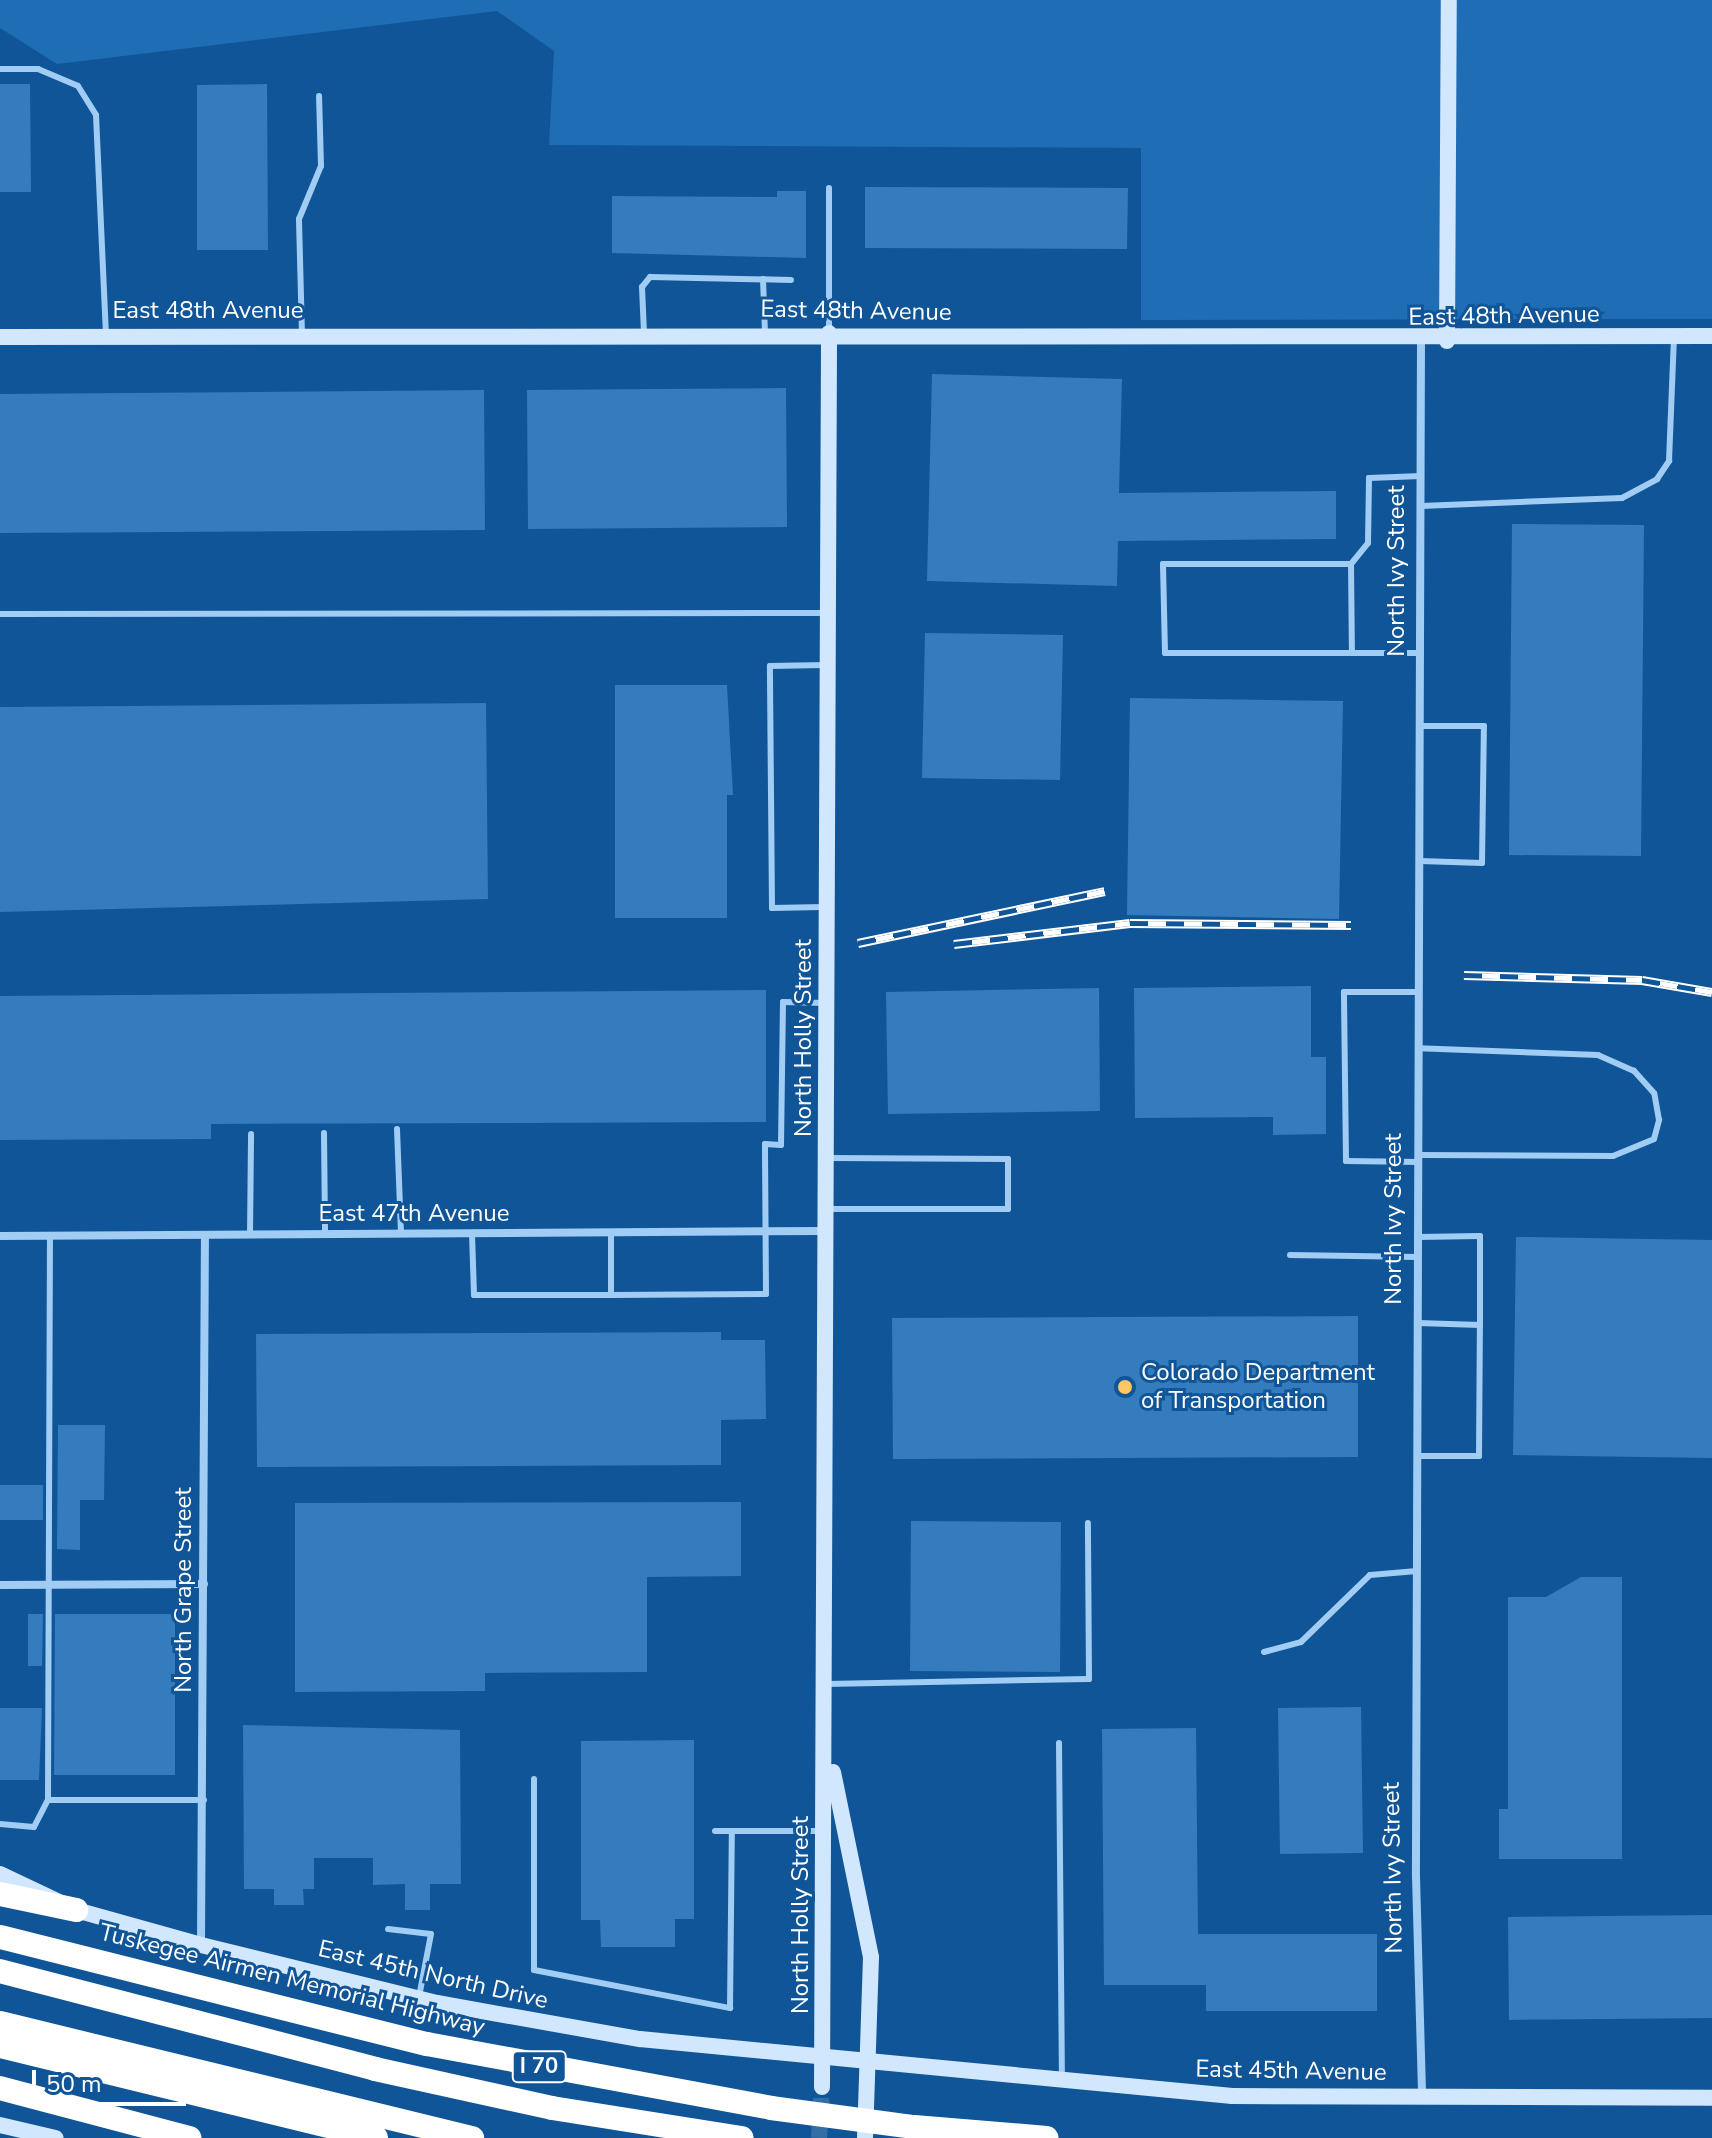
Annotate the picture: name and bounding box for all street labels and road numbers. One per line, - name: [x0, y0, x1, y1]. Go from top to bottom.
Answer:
- street label: East 48th Avenue: [760, 295, 952, 327]
- street label: East 48th Avenue: [112, 297, 304, 325]
- street label: East 48th Avenue: [1408, 300, 1600, 332]
- street label: North Ivy Street: [1383, 485, 1411, 657]
- street label: North Holly Street: [790, 939, 818, 1137]
- street label: North Ivy Street: [1380, 1133, 1408, 1305]
- street label: East 47th Avenue: [318, 1200, 510, 1228]
- street label: North Grape Street: [170, 1487, 198, 1693]
- street label: North Ivy Street: [1377, 1782, 1409, 1954]
- street label: North Holly Street: [787, 1816, 815, 2014]
- street label: Tuskegee Airmen Memorial Highway: [96, 1918, 488, 2042]
- street label: East 45th North Drive: [315, 1935, 551, 2015]
- road number: I 70: [511, 2049, 567, 2085]
- street label: East 45th Avenue: [1195, 2055, 1387, 2087]

